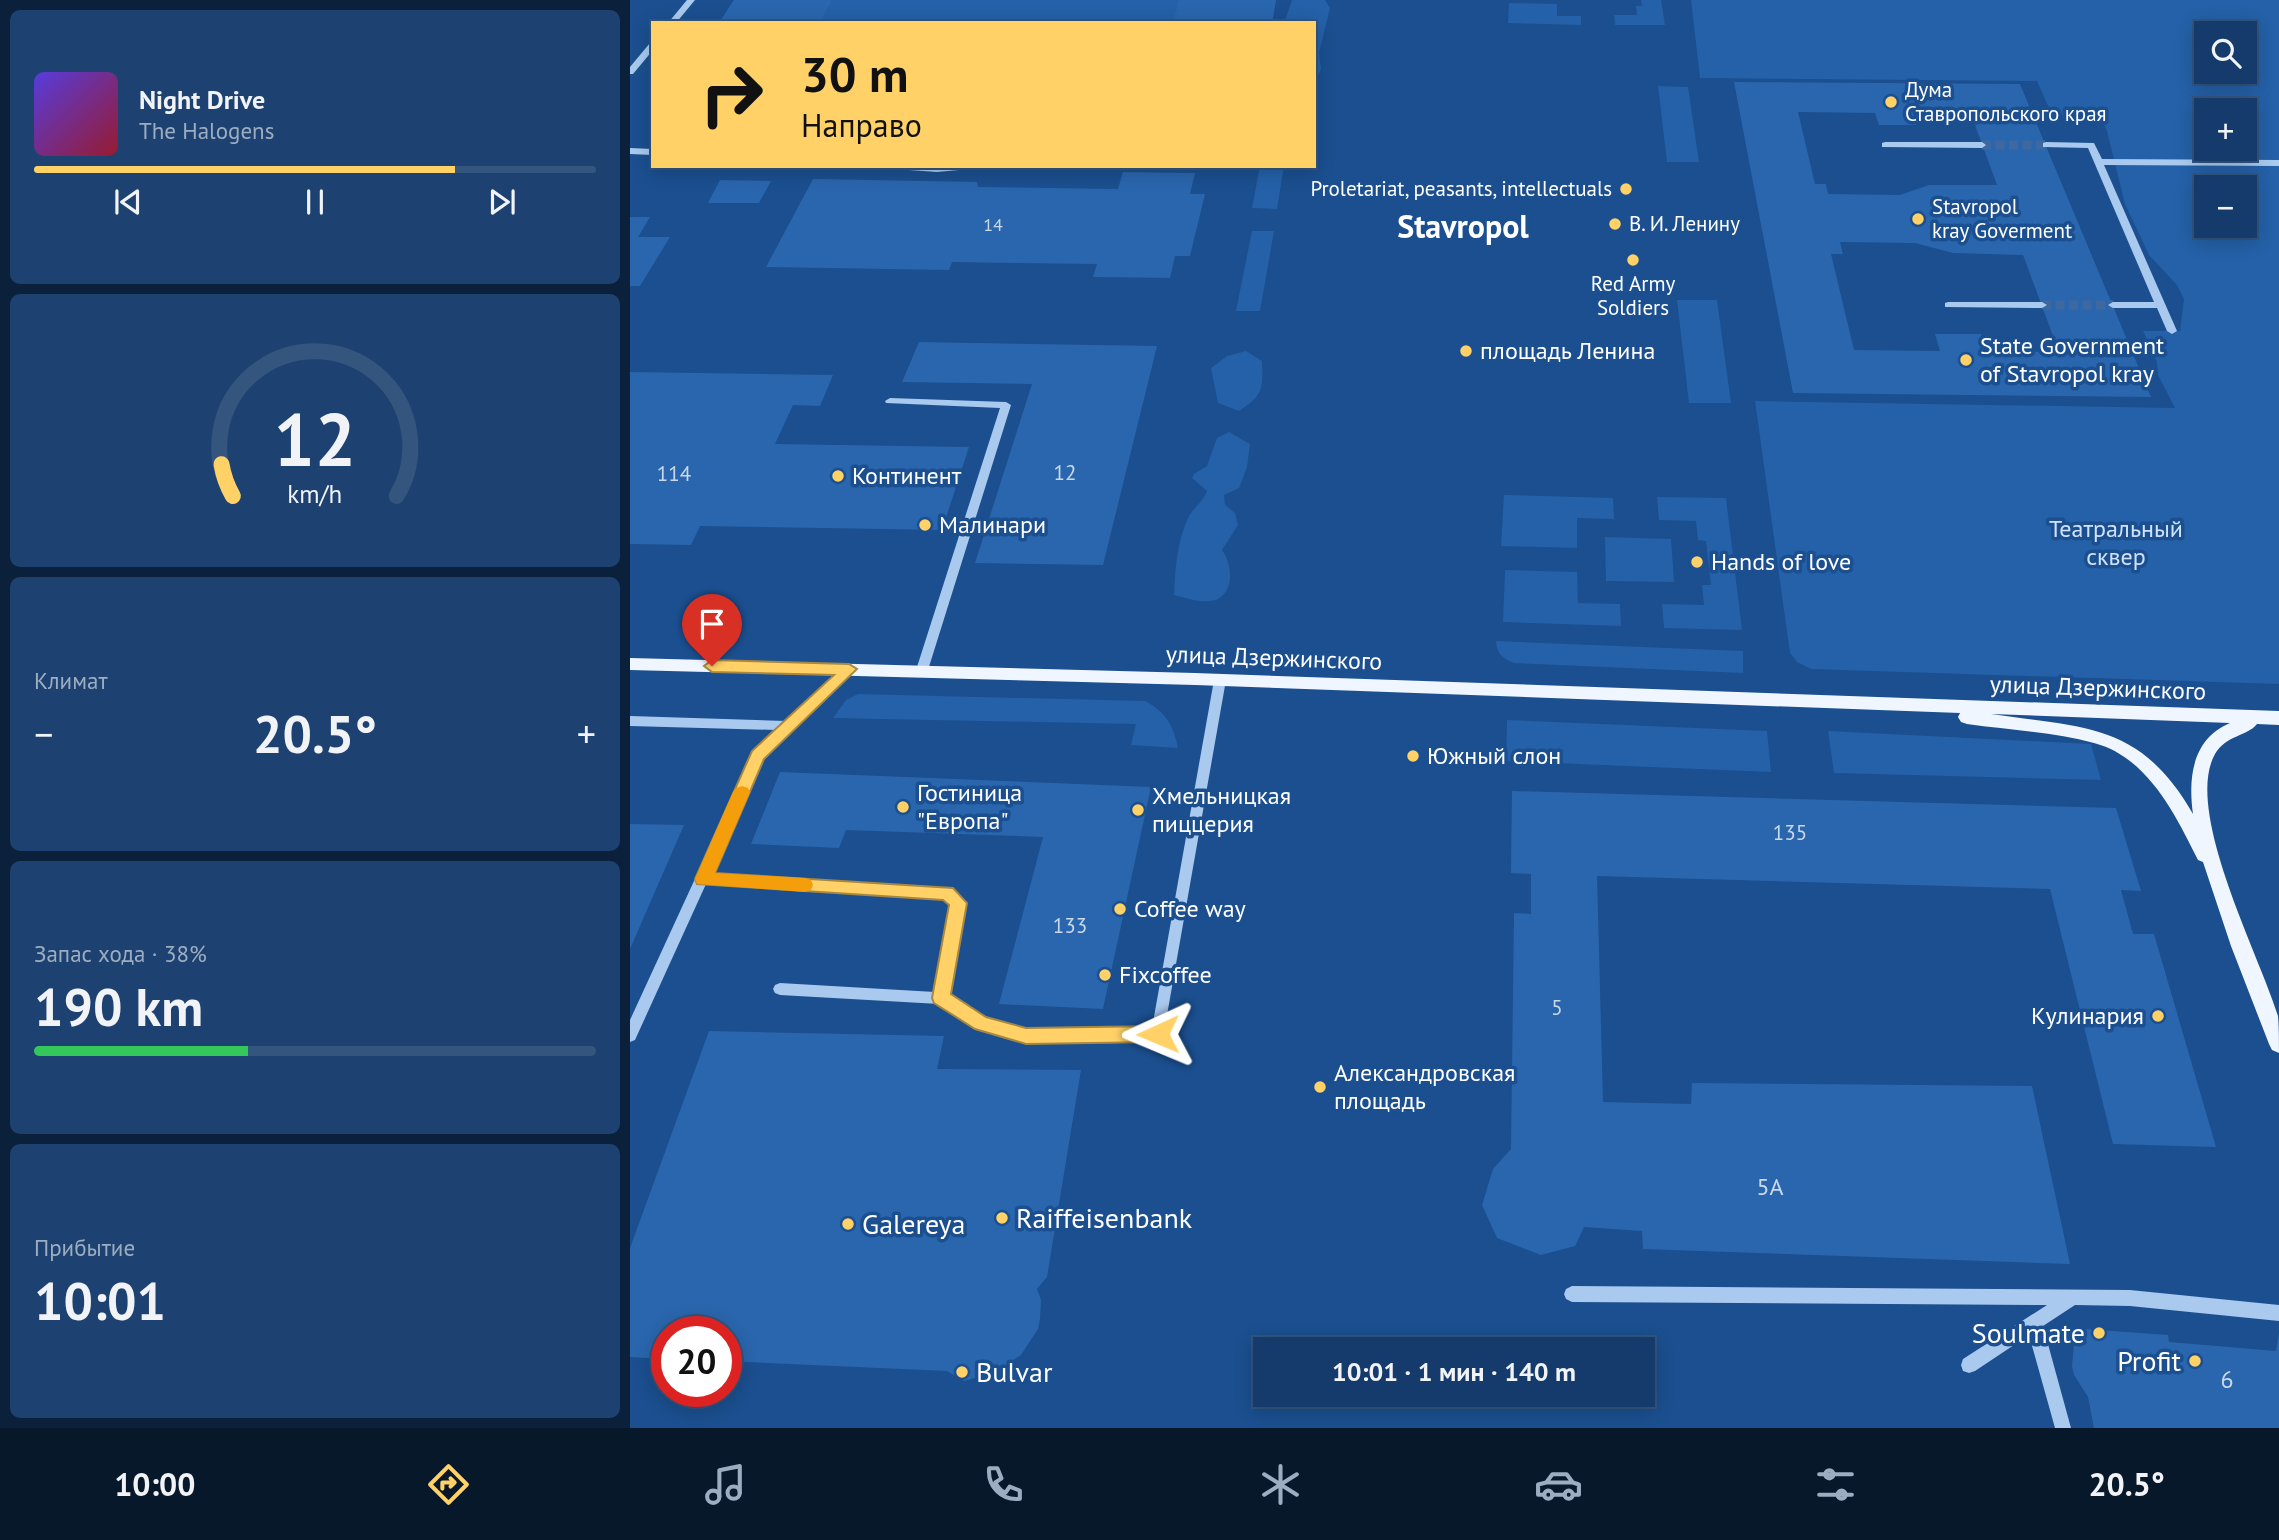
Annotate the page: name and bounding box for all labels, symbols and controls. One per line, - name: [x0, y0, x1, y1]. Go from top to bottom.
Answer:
- map controls: [2194, 21, 2257, 238]
- button: search: [2194, 21, 2257, 84]
- text: 30 m: [801, 42, 908, 106]
- icon: right: [686, 49, 777, 140]
- place label: Дума Ставропольского края: [1905, 76, 2107, 127]
- text: Night Drive: [139, 83, 265, 116]
- marker: Дума Ставропольского края: [1883, 94, 1899, 110]
- button: +: [2194, 98, 2257, 161]
- text: Направо: [801, 104, 922, 146]
- text: The Halogens: [139, 116, 274, 145]
- place label: Proletariat, peasants, intellectuals: [1310, 175, 1612, 202]
- button: −: [2194, 175, 2257, 238]
- marker: Proletariat, peasants, intellectuals: [1618, 181, 1634, 197]
- icon: previous: [109, 183, 147, 221]
- icon: pause: [296, 183, 334, 221]
- icon: next: [483, 183, 521, 221]
- place label: Stavropol kray Goverment: [1932, 193, 2072, 244]
- district label: Stavropol: [1397, 205, 1529, 247]
- place label: В. И. Ленину: [1629, 210, 1740, 237]
- marker: Stavropol kray Goverment: [1910, 211, 1926, 227]
- house number: 14: [983, 213, 1003, 236]
- marker: В. И. Ленину: [1607, 216, 1623, 232]
- marker: Red Army Soldiers: [1625, 252, 1641, 268]
- place label: Red Army Soldiers: [1591, 270, 1676, 321]
- place label: State Government of Stavropol kray: [1980, 330, 2164, 389]
- place label: площадь Ленина: [1480, 335, 1655, 366]
- marker: площадь Ленина: [1458, 343, 1474, 359]
- marker: State Government of Stavropol kray: [1958, 352, 1974, 368]
- text: 12: [274, 393, 356, 487]
- house number: 12: [1054, 459, 1076, 486]
- house number: 114: [657, 460, 691, 487]
- place label: Континент: [852, 460, 962, 491]
- marker: Континент: [830, 468, 846, 484]
- text: km/h: [288, 478, 342, 510]
- place label: Малинари: [939, 509, 1046, 540]
- park label: Театральный сквер: [2049, 513, 2183, 572]
- marker: Малинари: [917, 517, 933, 533]
- place label: Hands of love: [1711, 546, 1851, 577]
- marker: Hands of love: [1689, 554, 1705, 570]
- pin: [682, 594, 742, 666]
- icon: arrive: [693, 605, 731, 643]
- street label: улица Дзержинского: [1165, 638, 1383, 677]
- text: Климат: [34, 666, 108, 695]
- street label: улица Дзержинского: [1989, 668, 2207, 707]
- text: 20.5°: [253, 700, 377, 767]
- text: −: [34, 709, 53, 758]
- text: +: [577, 709, 596, 758]
- place label: Южный слон: [1427, 740, 1561, 771]
- marker: Южный слон: [1405, 748, 1421, 764]
- place label: Гостиница "Европа": [917, 777, 1022, 836]
- place label: Хмельницкая пиццерия: [1152, 780, 1291, 839]
- marker: Гостиница "Европа": [895, 799, 911, 815]
- marker: Хмельницкая пиццерия: [1130, 802, 1146, 818]
- house number: 135: [1773, 819, 1807, 846]
- place label: Coffee way: [1134, 893, 1246, 924]
- marker: Coffee way: [1112, 901, 1128, 917]
- house number: 133: [1053, 912, 1087, 939]
- text: Запас хода · 38%: [34, 939, 207, 968]
- place label: Fixcoffee: [1119, 959, 1212, 990]
- marker: Fixcoffee: [1097, 967, 1113, 983]
- text: 190 km: [34, 973, 203, 1040]
- house number: 5: [1551, 994, 1563, 1021]
- position arrow: [1121, 997, 1195, 1071]
- place label: Кулинария: [2031, 1000, 2144, 1031]
- marker: Кулинария: [2150, 1008, 2166, 1024]
- place label: Александровская площадь: [1334, 1057, 1515, 1116]
- marker: Александровская площадь: [1312, 1079, 1328, 1095]
- house number: 5А: [1756, 1171, 1784, 1202]
- place label: Raiffeisenbank: [1016, 1199, 1193, 1236]
- place label: Galereya: [862, 1205, 966, 1242]
- marker: Raiffeisenbank: [994, 1210, 1010, 1226]
- marker: Galereya: [840, 1216, 856, 1232]
- text: Прибытие: [34, 1233, 135, 1262]
- text: 10:01: [34, 1267, 166, 1334]
- place label: Soulmate: [1972, 1314, 2085, 1351]
- speed limit sign: 20: [651, 1316, 742, 1407]
- marker: Soulmate: [2091, 1325, 2107, 1341]
- place label: Profit: [2117, 1342, 2182, 1379]
- place label: Bulvar: [976, 1353, 1053, 1390]
- marker: Profit: [2187, 1353, 2203, 1369]
- text: 10:01 · 1 мин · 140 m: [1332, 1355, 1576, 1388]
- marker: Bulvar: [954, 1364, 970, 1380]
- house number: 6: [2220, 1364, 2234, 1395]
- icon: directions: [424, 1460, 473, 1509]
- icon: music: [701, 1460, 750, 1509]
- icon: phone: [979, 1460, 1028, 1509]
- icon: climate: [1256, 1460, 1305, 1509]
- icon: car: [1534, 1460, 1583, 1509]
- icon: filters: [1811, 1460, 1860, 1509]
- text: 10:00: [114, 1463, 195, 1505]
- text: 20.5°: [2088, 1463, 2165, 1505]

